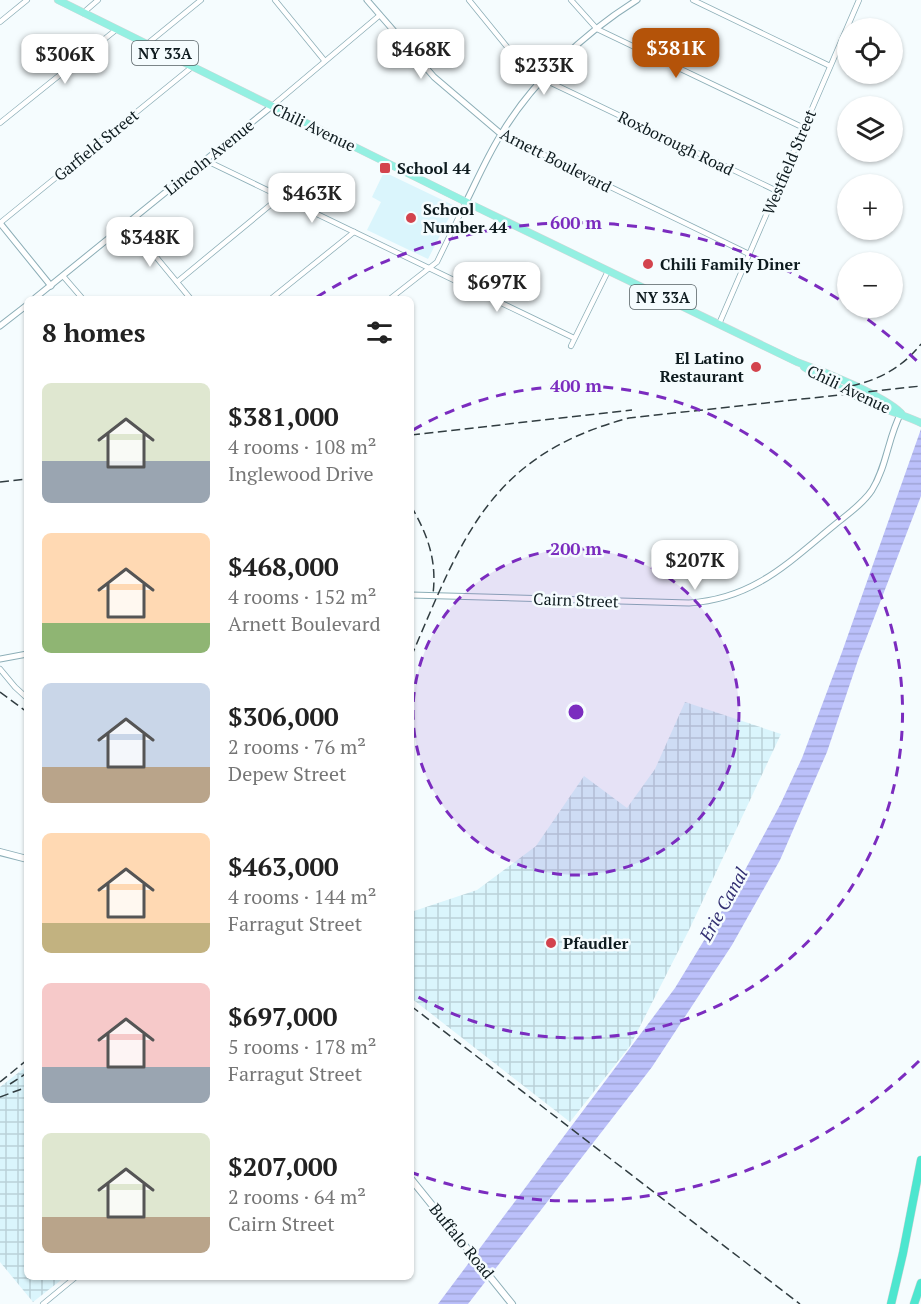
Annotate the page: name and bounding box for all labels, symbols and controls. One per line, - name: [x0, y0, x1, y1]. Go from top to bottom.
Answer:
- map controls: [837, 18, 903, 318]
- button: locate: [837, 18, 903, 84]
- pin: $381K: [634, 28, 718, 79]
- pin: $468K: [379, 29, 463, 80]
- pin: $306K: [23, 34, 107, 85]
- text: $381K: [646, 34, 706, 61]
- text: $468K: [391, 35, 451, 62]
- text: $306K: [35, 40, 95, 67]
- road number: NY 33A: [132, 41, 198, 65]
- pin: $233K: [502, 45, 586, 96]
- text: $233K: [514, 51, 574, 78]
- button: layers: [837, 96, 903, 162]
- street label: Chili Avenue: [269, 97, 359, 157]
- street label: Garfield Street: [49, 104, 143, 186]
- street label: Roxborough Road: [615, 105, 738, 181]
- street label: Westfield Street: [757, 106, 821, 218]
- street label: Lincoln Avenue: [160, 114, 258, 200]
- street label: Arnett Boulevard: [497, 122, 615, 198]
- place label: School 44: [397, 157, 471, 179]
- marker: School 44: [378, 161, 392, 175]
- pin: $463K: [270, 173, 354, 224]
- button: +: [837, 174, 903, 240]
- text: $463K: [282, 179, 342, 206]
- place label: School Number 44: [423, 198, 507, 238]
- text: 600 m: [550, 210, 602, 234]
- marker: School Number 44: [404, 211, 418, 225]
- pin: $348K: [108, 217, 192, 268]
- text: $348K: [120, 223, 180, 250]
- button: −: [837, 252, 903, 318]
- place label: Chili Family Diner: [660, 253, 800, 275]
- marker: Chili Family Diner: [641, 257, 655, 271]
- pin: $697K: [455, 262, 539, 313]
- text: $697K: [467, 268, 527, 295]
- road number: NY 33A: [630, 285, 696, 309]
- text: 8 homes: [42, 315, 146, 349]
- icon: filters: [363, 316, 396, 349]
- place label: El Latino Restaurant: [660, 347, 745, 387]
- street label: Chili Avenue: [804, 359, 894, 419]
- marker: El Latino Restaurant: [749, 360, 763, 374]
- text: 400 m: [550, 373, 602, 397]
- text: $381,000: [228, 399, 339, 433]
- icon: home: [90, 407, 162, 479]
- text: 4 rooms · 108 m²: [228, 433, 376, 460]
- text: Inglewood Drive: [228, 460, 374, 487]
- text: 200 m: [550, 536, 602, 560]
- pin: $207K: [653, 540, 737, 591]
- text: $207K: [665, 546, 725, 573]
- text: $468,000: [228, 549, 339, 583]
- icon: home: [90, 557, 162, 629]
- text: 4 rooms · 152 m²: [228, 583, 376, 610]
- street label: Cairn Street: [533, 588, 619, 612]
- text: Arnett Boulevard: [228, 610, 381, 637]
- text: $306,000: [228, 699, 339, 733]
- centre of rings: [566, 702, 586, 722]
- icon: home: [90, 707, 162, 779]
- text: 2 rooms · 76 m²: [228, 733, 366, 760]
- text: Depew Street: [228, 760, 346, 787]
- text: $463,000: [228, 849, 339, 883]
- icon: home: [90, 857, 162, 929]
- water label: Erie Canal: [693, 863, 753, 946]
- text: 4 rooms · 144 m²: [228, 883, 376, 910]
- text: Farragut Street: [228, 910, 362, 937]
- place label: Pfaudler: [563, 932, 628, 954]
- marker: Pfaudler: [544, 936, 558, 950]
- text: $697,000: [228, 999, 337, 1033]
- icon: home: [90, 1007, 162, 1079]
- text: 5 rooms · 178 m²: [228, 1033, 376, 1060]
- text: Farragut Street: [228, 1060, 362, 1087]
- text: $207,000: [228, 1149, 337, 1183]
- icon: home: [90, 1157, 162, 1229]
- text: 2 rooms · 64 m²: [228, 1183, 366, 1210]
- street label: Buffalo Road: [425, 1199, 499, 1283]
- text: Cairn Street: [228, 1210, 335, 1237]

